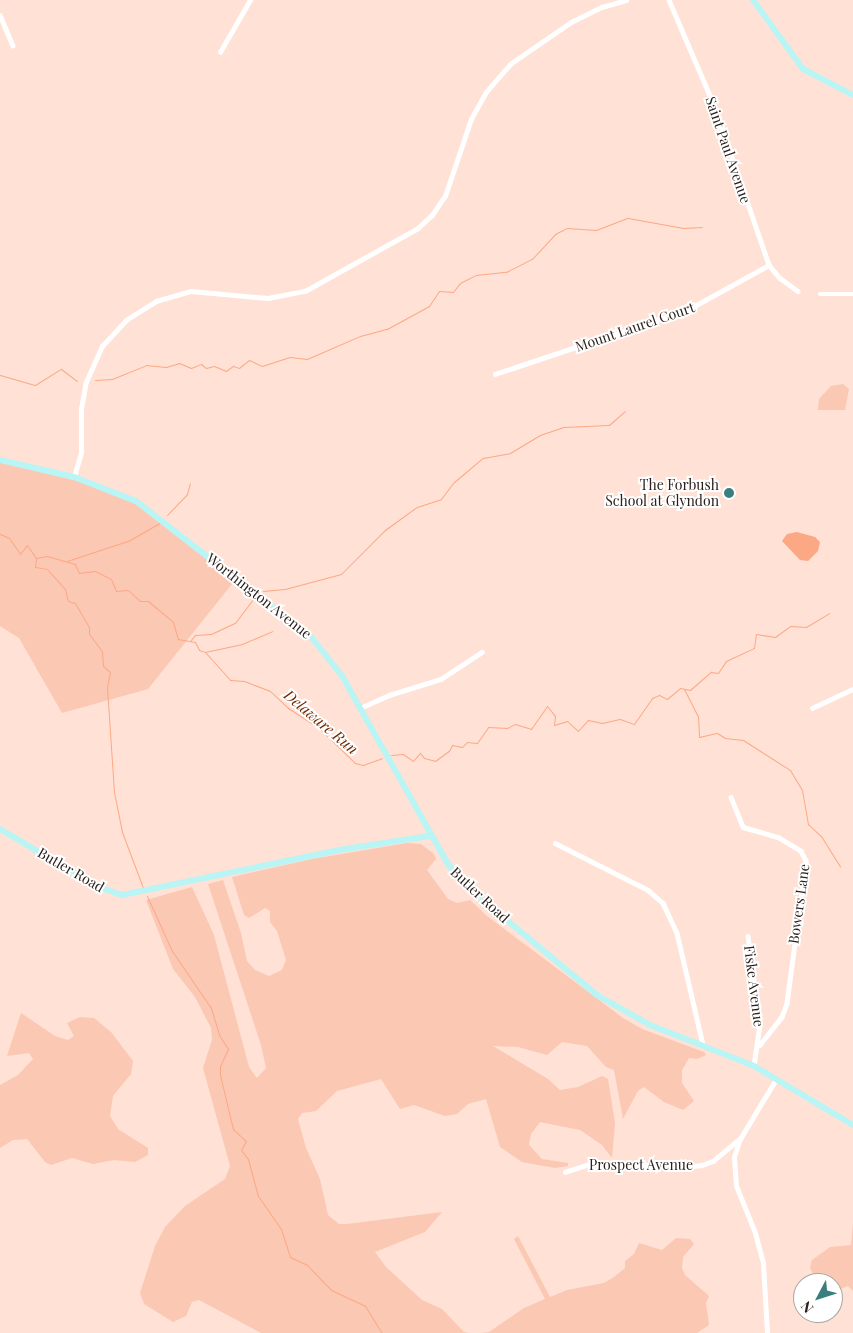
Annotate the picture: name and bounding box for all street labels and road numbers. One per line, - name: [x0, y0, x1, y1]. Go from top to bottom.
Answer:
- street label: Saint Paul Avenue: [702, 94, 754, 206]
- street label: Mount Laurel Court: [573, 299, 697, 355]
- street label: Worthington Avenue: [203, 550, 315, 642]
- street label: Butler Road: [35, 844, 107, 896]
- street label: Bowers Lane: [785, 863, 813, 945]
- street label: Butler Road: [447, 864, 513, 926]
- street label: Fiske Avenue: [741, 944, 767, 1028]
- street label: Prospect Avenue: [589, 1157, 693, 1173]

